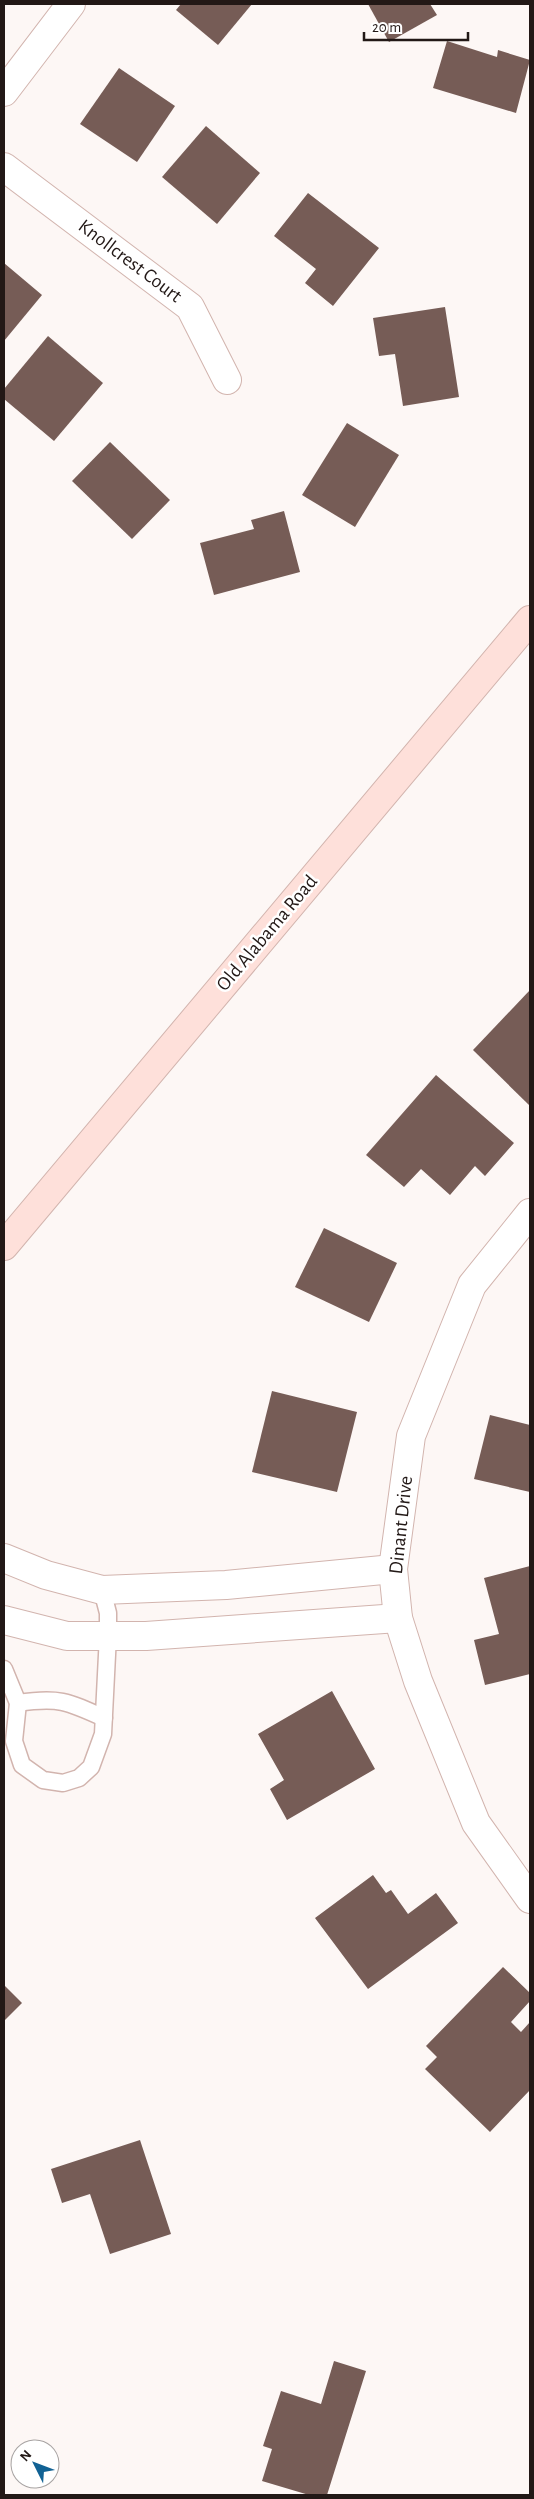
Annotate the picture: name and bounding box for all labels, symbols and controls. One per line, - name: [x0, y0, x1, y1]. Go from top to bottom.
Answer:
- scale bar: [364, 10, 468, 42]
- text: 20 m: [372, 20, 401, 35]
- street label: Knollcrest Court: [75, 216, 186, 307]
- street label: Old Alabama Road: [213, 871, 321, 995]
- street label: Dinant Drive: [386, 1475, 416, 1575]
- north arrow: [10, 2439, 60, 2489]
- text: N: [18, 2448, 35, 2464]

